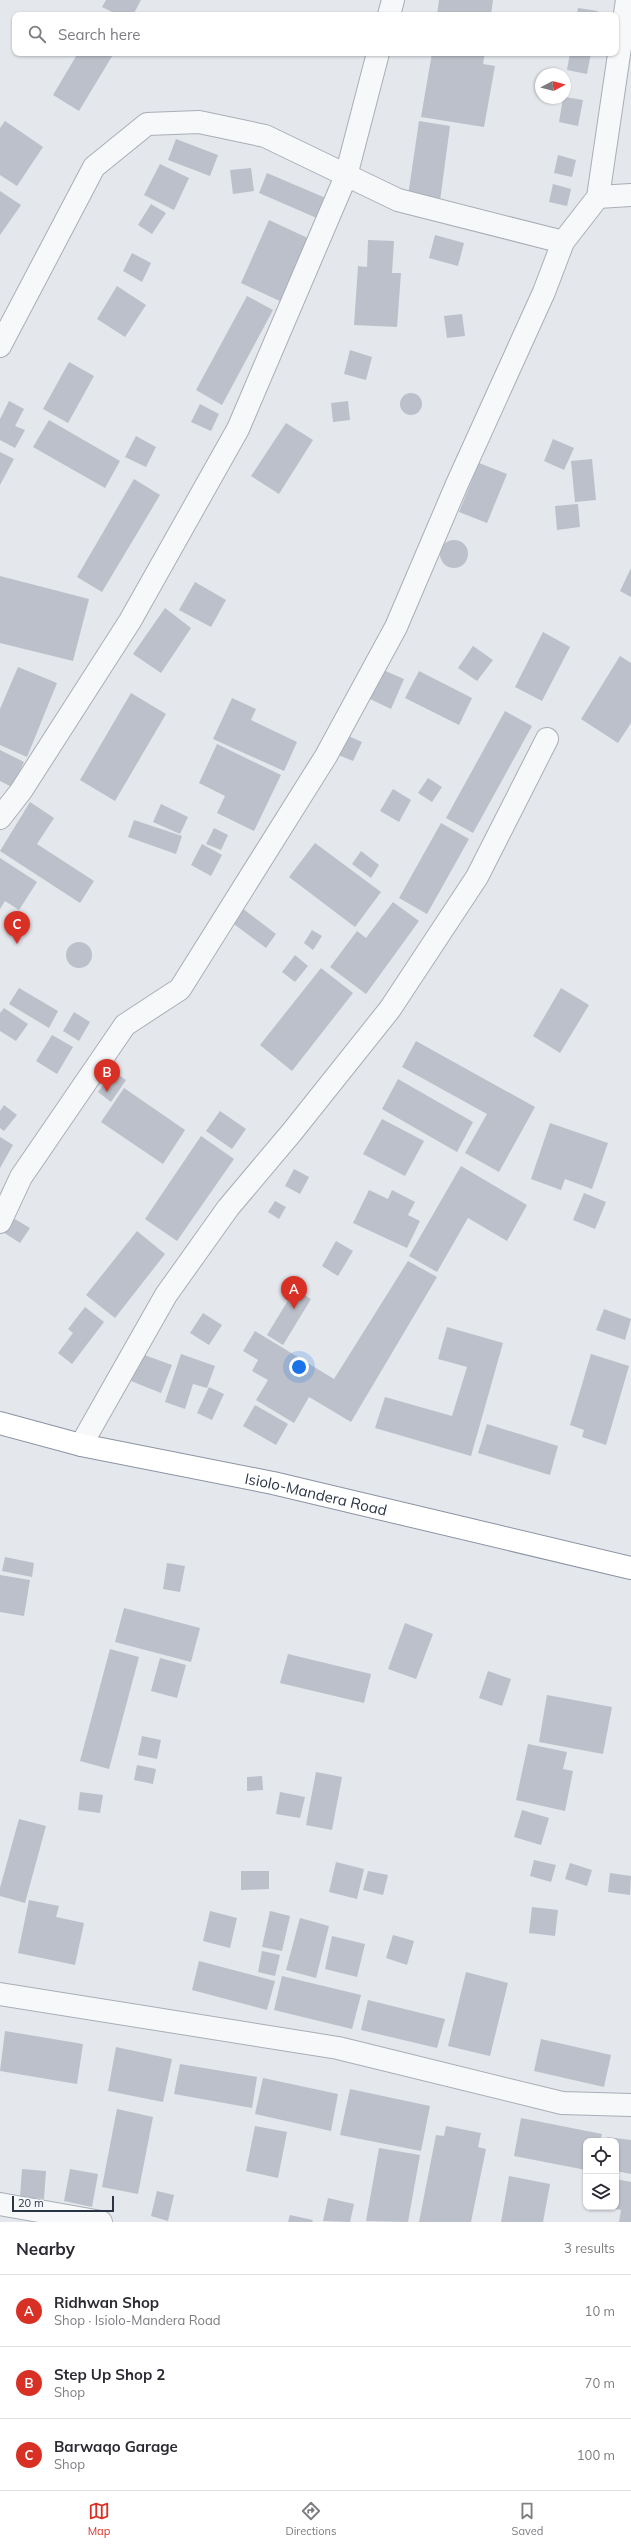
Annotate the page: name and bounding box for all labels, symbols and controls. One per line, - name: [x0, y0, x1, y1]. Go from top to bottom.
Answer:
- search box: [12, 12, 619, 56]
- icon: search: [26, 23, 48, 45]
- text: Search here: [58, 25, 140, 44]
- north arrow: [535, 68, 571, 104]
- pin: C: [4, 911, 30, 944]
- pin: B: [94, 1059, 120, 1092]
- pin: A: [281, 1276, 307, 1309]
- your location: [289, 1357, 309, 1377]
- street label: Isiolo-Mandera Road: [243, 1468, 389, 1519]
- map controls: [583, 2138, 619, 2210]
- button: locate: [583, 2138, 619, 2174]
- button: layers: [583, 2174, 619, 2210]
- scale bar: [12, 2194, 114, 2213]
- text: 20 m: [18, 2196, 44, 2210]
- text: Nearby: [16, 2238, 75, 2259]
- text: 3 results: [564, 2240, 615, 2256]
- text: Ridhwan Shop: [54, 2293, 159, 2312]
- text: A: [24, 2303, 34, 2319]
- text: 10 m: [585, 2303, 615, 2319]
- text: Shop · Isiolo-Mandera Road: [54, 2312, 221, 2328]
- text: Step Up Shop 2: [54, 2365, 165, 2384]
- text: B: [25, 2375, 33, 2391]
- text: 70 m: [585, 2375, 615, 2391]
- text: Shop: [54, 2384, 85, 2400]
- text: Barwaqo Garage: [54, 2437, 178, 2456]
- text: C: [25, 2447, 33, 2463]
- text: 100 m: [577, 2447, 615, 2463]
- text: Shop: [54, 2456, 85, 2472]
- tab: Map: [88, 2500, 110, 2538]
- tab: Directions: [286, 2500, 336, 2538]
- tab: Saved: [512, 2500, 543, 2538]

